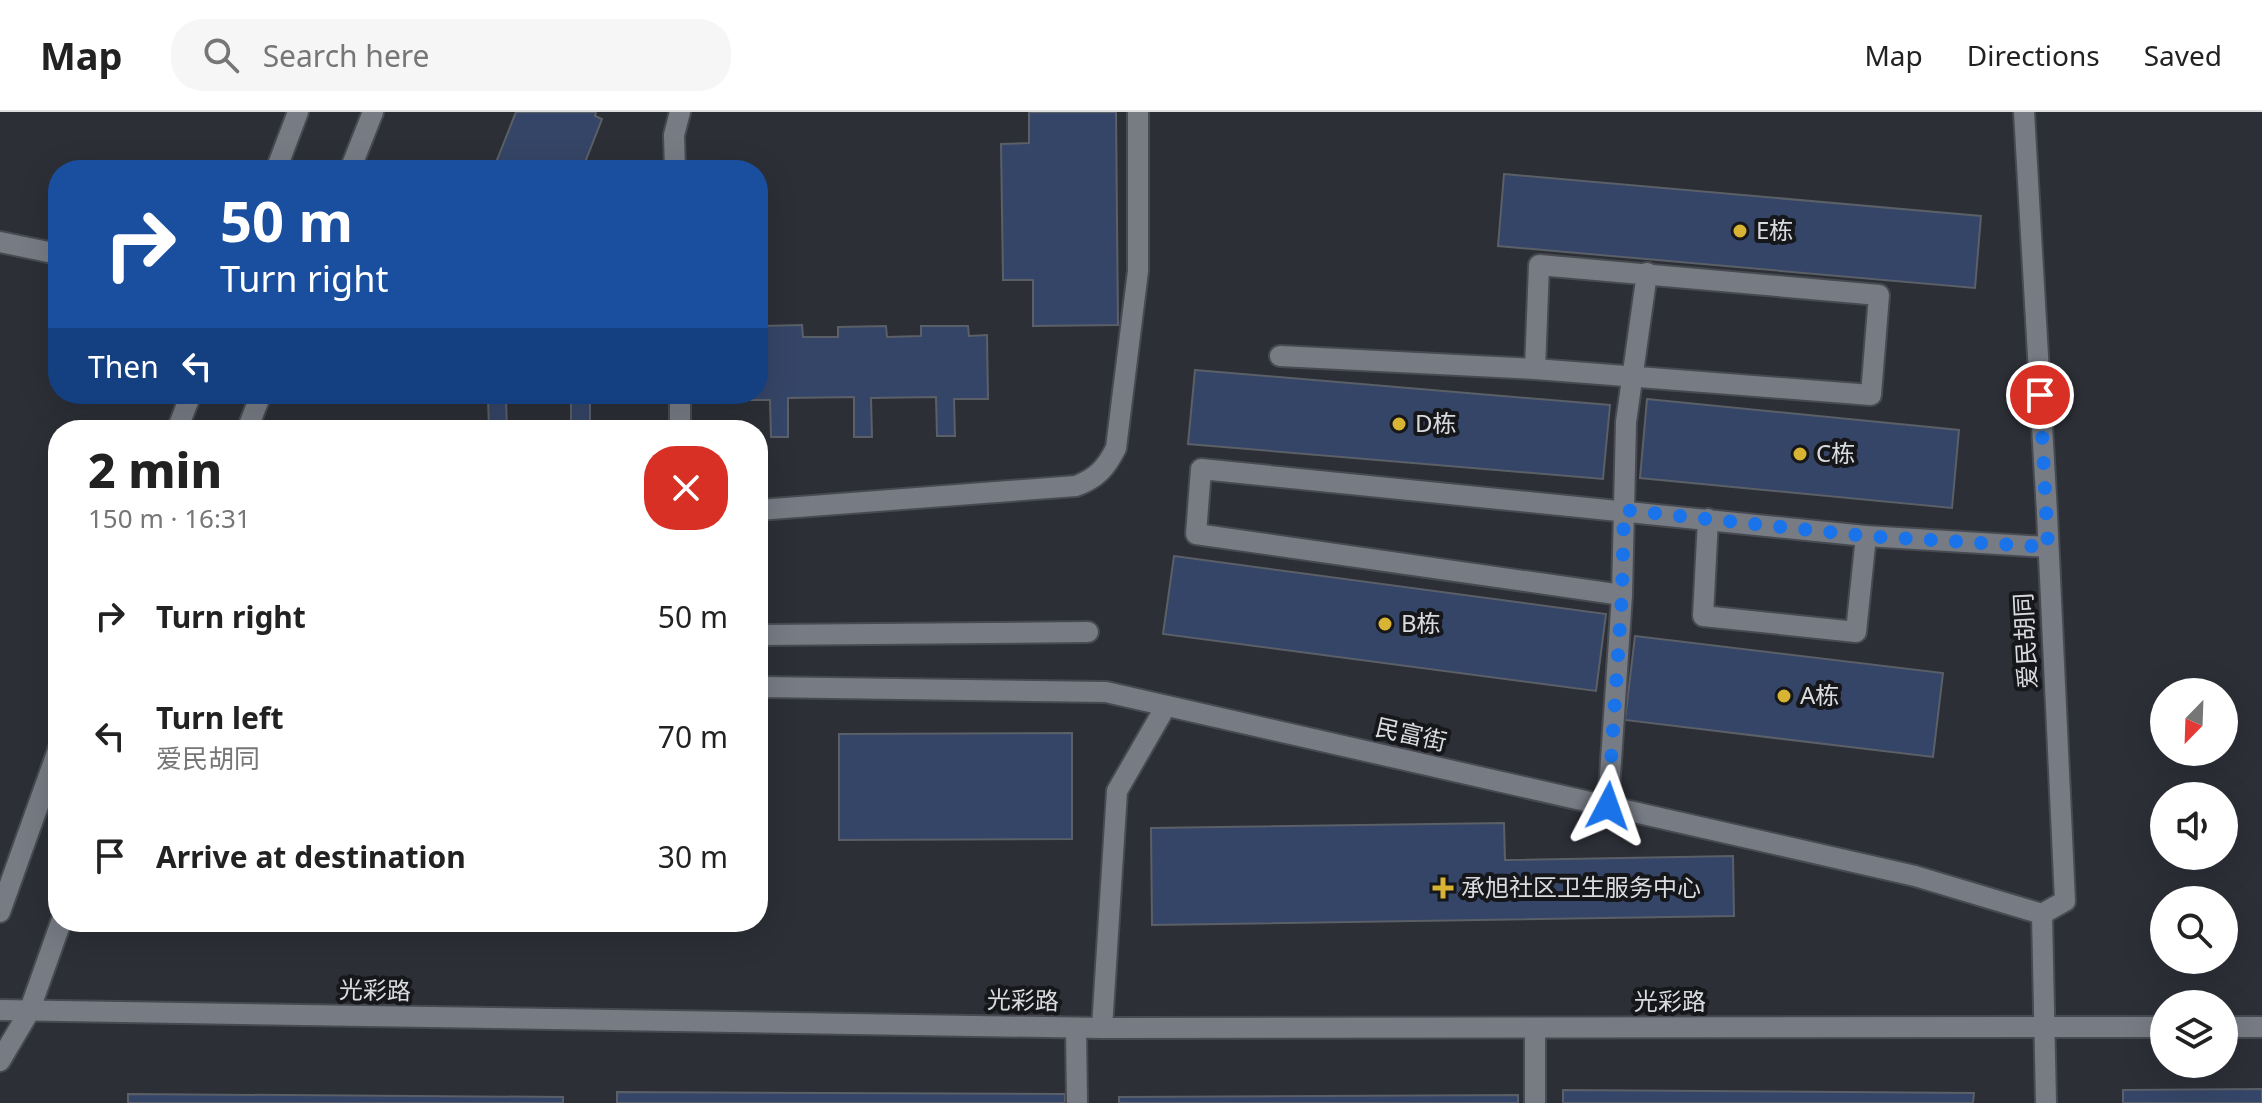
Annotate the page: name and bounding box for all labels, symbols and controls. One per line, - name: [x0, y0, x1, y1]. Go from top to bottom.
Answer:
- search box: [171, 19, 731, 91]
- text: Map: [40, 29, 123, 81]
- icon: search: [199, 33, 243, 77]
- text: Search here: [263, 35, 430, 76]
- text: Map: [1864, 36, 1923, 74]
- text: Directions: [1967, 36, 2100, 74]
- text: Saved: [2144, 36, 2222, 74]
- text: 50 m: [220, 182, 353, 258]
- icon: right: [88, 192, 192, 296]
- place label: E栋: [1756, 213, 1793, 246]
- marker: E栋: [1731, 222, 1749, 240]
- text: Turn right: [220, 254, 388, 303]
- icon: left: [175, 344, 219, 388]
- text: Then: [88, 346, 159, 387]
- pin: [2006, 361, 2074, 429]
- icon: arrive: [2018, 373, 2062, 417]
- place label: D栋: [1415, 406, 1457, 439]
- marker: D栋: [1390, 415, 1408, 433]
- place label: C栋: [1816, 436, 1855, 469]
- text: 2 min: [88, 437, 222, 502]
- marker: C栋: [1791, 445, 1809, 463]
- button: close: [644, 446, 728, 530]
- text: 150 m · 16:31: [88, 500, 251, 536]
- street label: 爱民胡同: [2006, 592, 2043, 690]
- icon: right: [88, 594, 132, 638]
- text: Turn right: [156, 596, 306, 637]
- text: 50 m: [658, 596, 728, 637]
- place label: B栋: [1401, 606, 1441, 639]
- marker: B栋: [1376, 615, 1394, 633]
- place label: A栋: [1800, 678, 1839, 711]
- north arrow: [2150, 678, 2238, 766]
- map controls: [2150, 678, 2238, 1078]
- marker: A栋: [1775, 687, 1793, 705]
- text: Turn left: [156, 697, 284, 738]
- street label: 民富街: [1373, 709, 1450, 758]
- icon: left: [88, 714, 132, 758]
- text: 70 m: [658, 716, 728, 757]
- text: 爱民胡同: [156, 740, 260, 776]
- position arrow: [1566, 764, 1650, 848]
- button: sound: [2150, 782, 2238, 870]
- icon: arrive: [88, 834, 132, 878]
- text: Arrive at destination: [156, 836, 466, 877]
- text: 30 m: [658, 836, 728, 877]
- place label: 承旭社区卫生服务中心: [1461, 870, 1701, 903]
- marker: 承旭社区卫生服务中心: [1432, 877, 1454, 899]
- button: search: [2150, 886, 2238, 974]
- street label: 光彩路: [339, 972, 411, 1007]
- street label: 光彩路: [987, 982, 1059, 1017]
- street label: 光彩路: [1634, 984, 1706, 1017]
- button: layers: [2150, 990, 2238, 1078]

